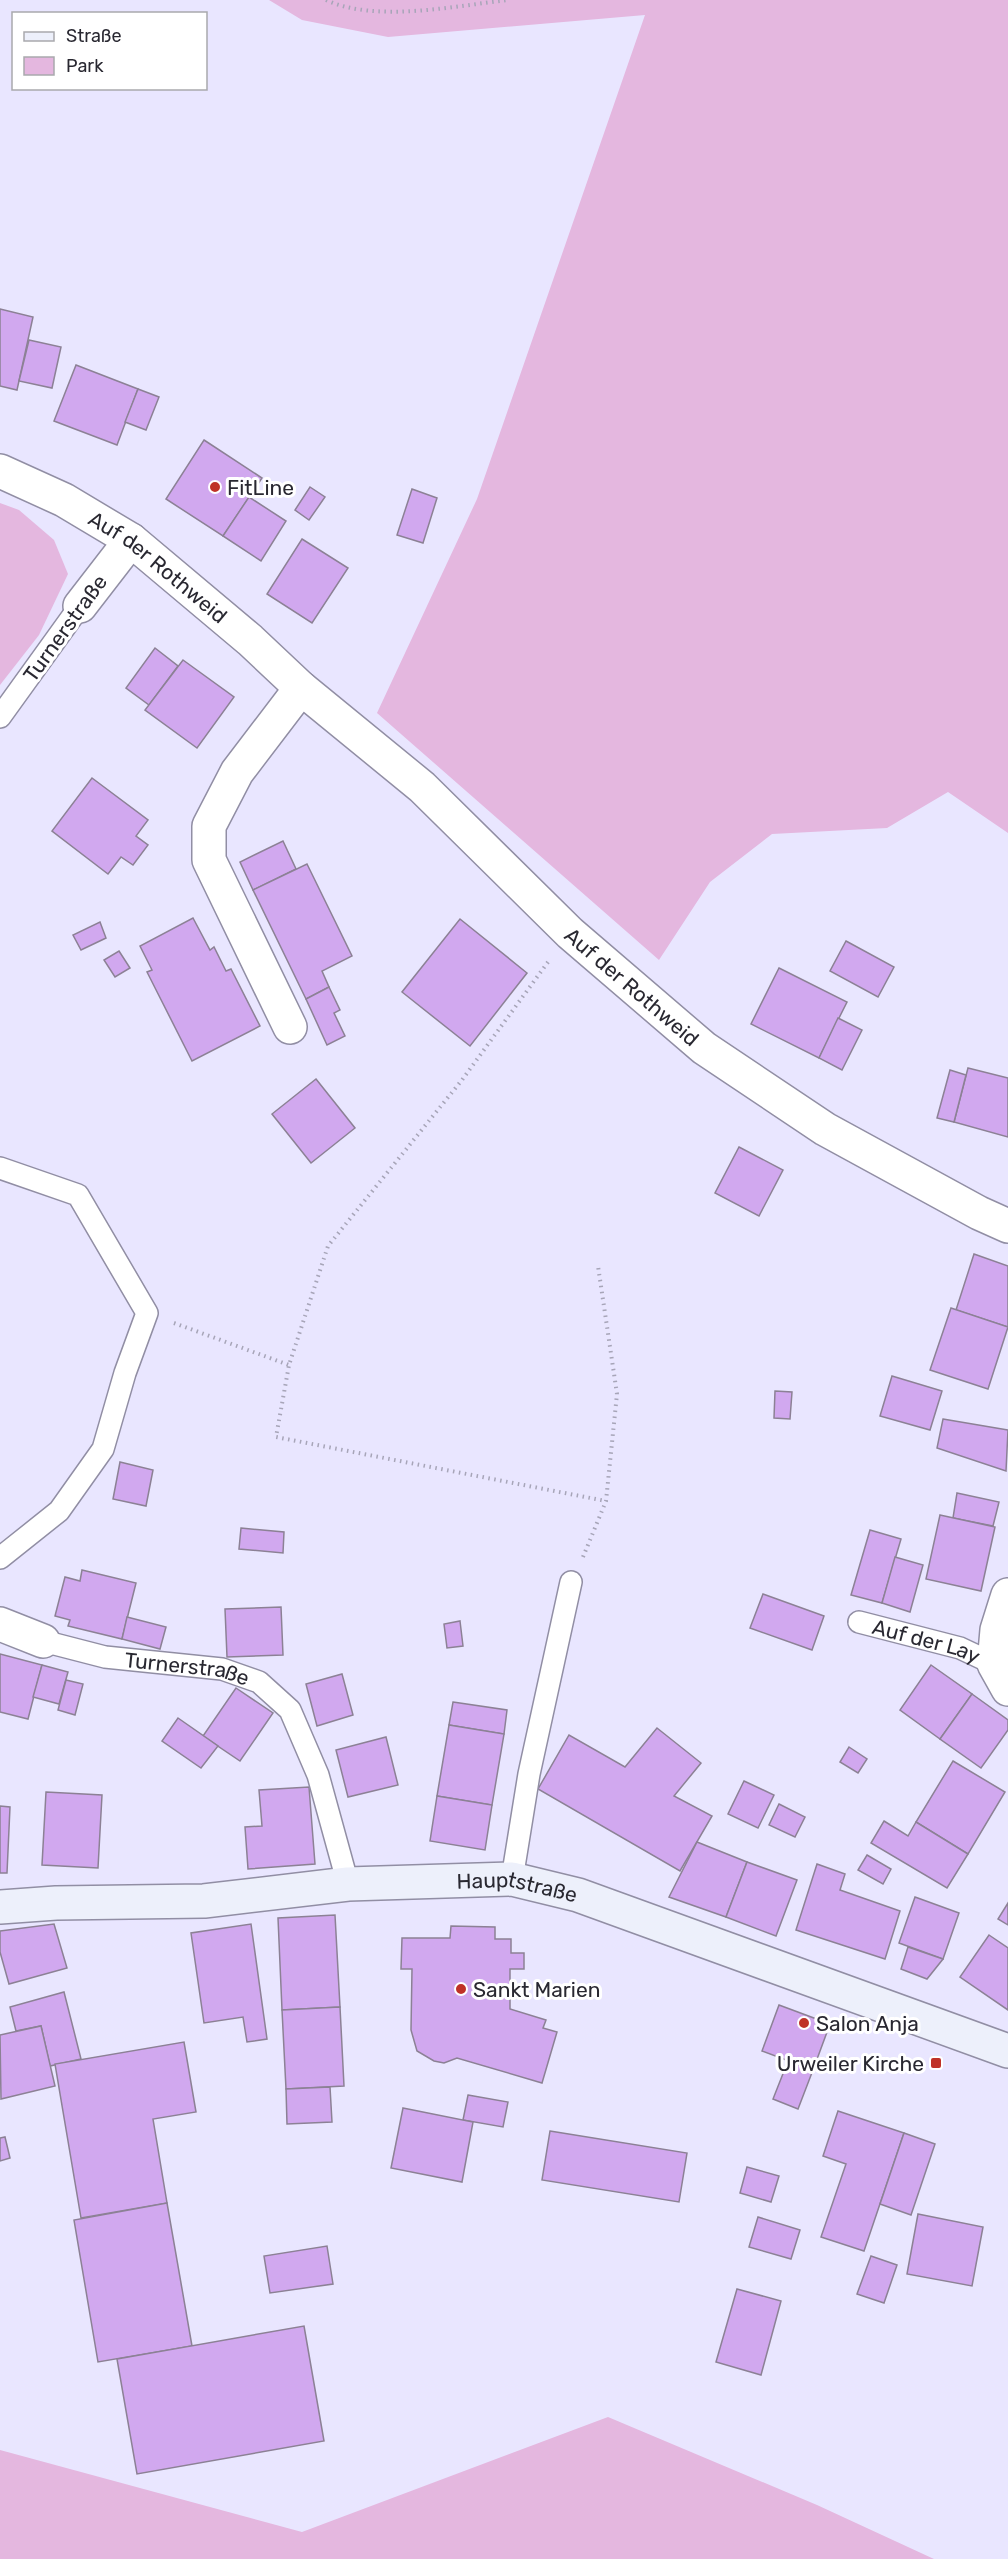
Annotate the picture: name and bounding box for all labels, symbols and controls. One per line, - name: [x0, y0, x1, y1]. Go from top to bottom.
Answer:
- legend: [12, 12, 207, 90]
- text: Straße: [66, 25, 122, 47]
- text: Park: [66, 55, 104, 77]
- place label: FitLine: [227, 475, 294, 500]
- marker: FitLine: [208, 480, 222, 494]
- street label: Auf der Rothweid: [85, 505, 232, 628]
- street label: Turnerstraße: [18, 570, 112, 686]
- street label: Auf der Rothweid: [560, 922, 704, 1051]
- street label: Auf der Lay: [870, 1613, 985, 1669]
- street label: Turnerstraße: [124, 1647, 253, 1690]
- street label: Hauptstraße: [456, 1866, 580, 1907]
- place label: Sankt Marien: [473, 1977, 600, 2002]
- marker: Sankt Marien: [454, 1982, 468, 1996]
- place label: Salon Anja: [816, 2011, 919, 2036]
- marker: Salon Anja: [797, 2016, 811, 2030]
- place label: Urweiler Kirche: [777, 2051, 924, 2076]
- marker: Urweiler Kirche: [929, 2056, 943, 2070]

